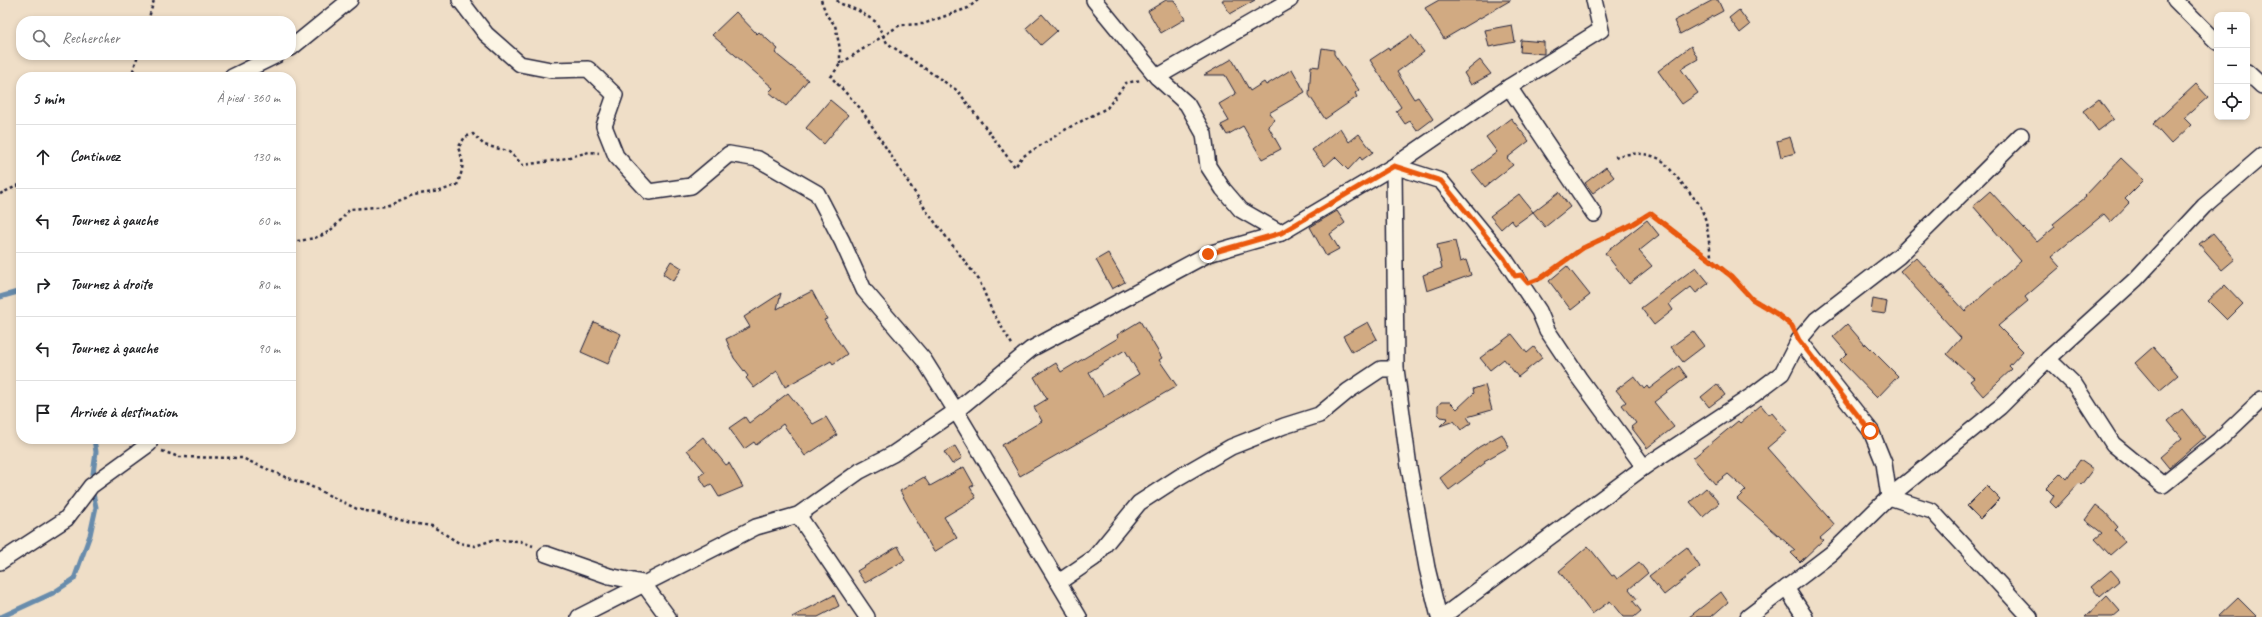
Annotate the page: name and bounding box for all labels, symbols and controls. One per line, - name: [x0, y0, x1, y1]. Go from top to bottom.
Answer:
- map controls: [2214, 12, 2250, 120]
- button: +: [2214, 12, 2250, 48]
- search box: [16, 16, 296, 60]
- icon: search: [30, 27, 52, 49]
- text: Rechercher: [62, 29, 120, 48]
- button: −: [2214, 48, 2250, 84]
- button: locate: [2214, 84, 2250, 120]
- text: 5 min: [32, 88, 64, 109]
- text: À pied · 360 m: [217, 90, 280, 106]
- icon: ahead: [32, 146, 54, 168]
- text: Continuez: [70, 147, 120, 166]
- text: 130 m: [252, 149, 280, 165]
- icon: left: [32, 210, 54, 232]
- text: Tournez à gauche: [70, 211, 157, 230]
- text: 60 m: [258, 213, 280, 229]
- route end: [1199, 245, 1217, 263]
- icon: right: [32, 274, 54, 296]
- text: Tournez à droite: [70, 275, 152, 294]
- text: 80 m: [258, 277, 280, 293]
- icon: left: [32, 338, 54, 360]
- text: Tournez à gauche: [70, 339, 157, 358]
- text: 90 m: [258, 341, 280, 357]
- icon: arrive: [32, 402, 54, 424]
- text: Arrivée à destination: [70, 403, 178, 422]
- route start: [1861, 422, 1879, 440]

